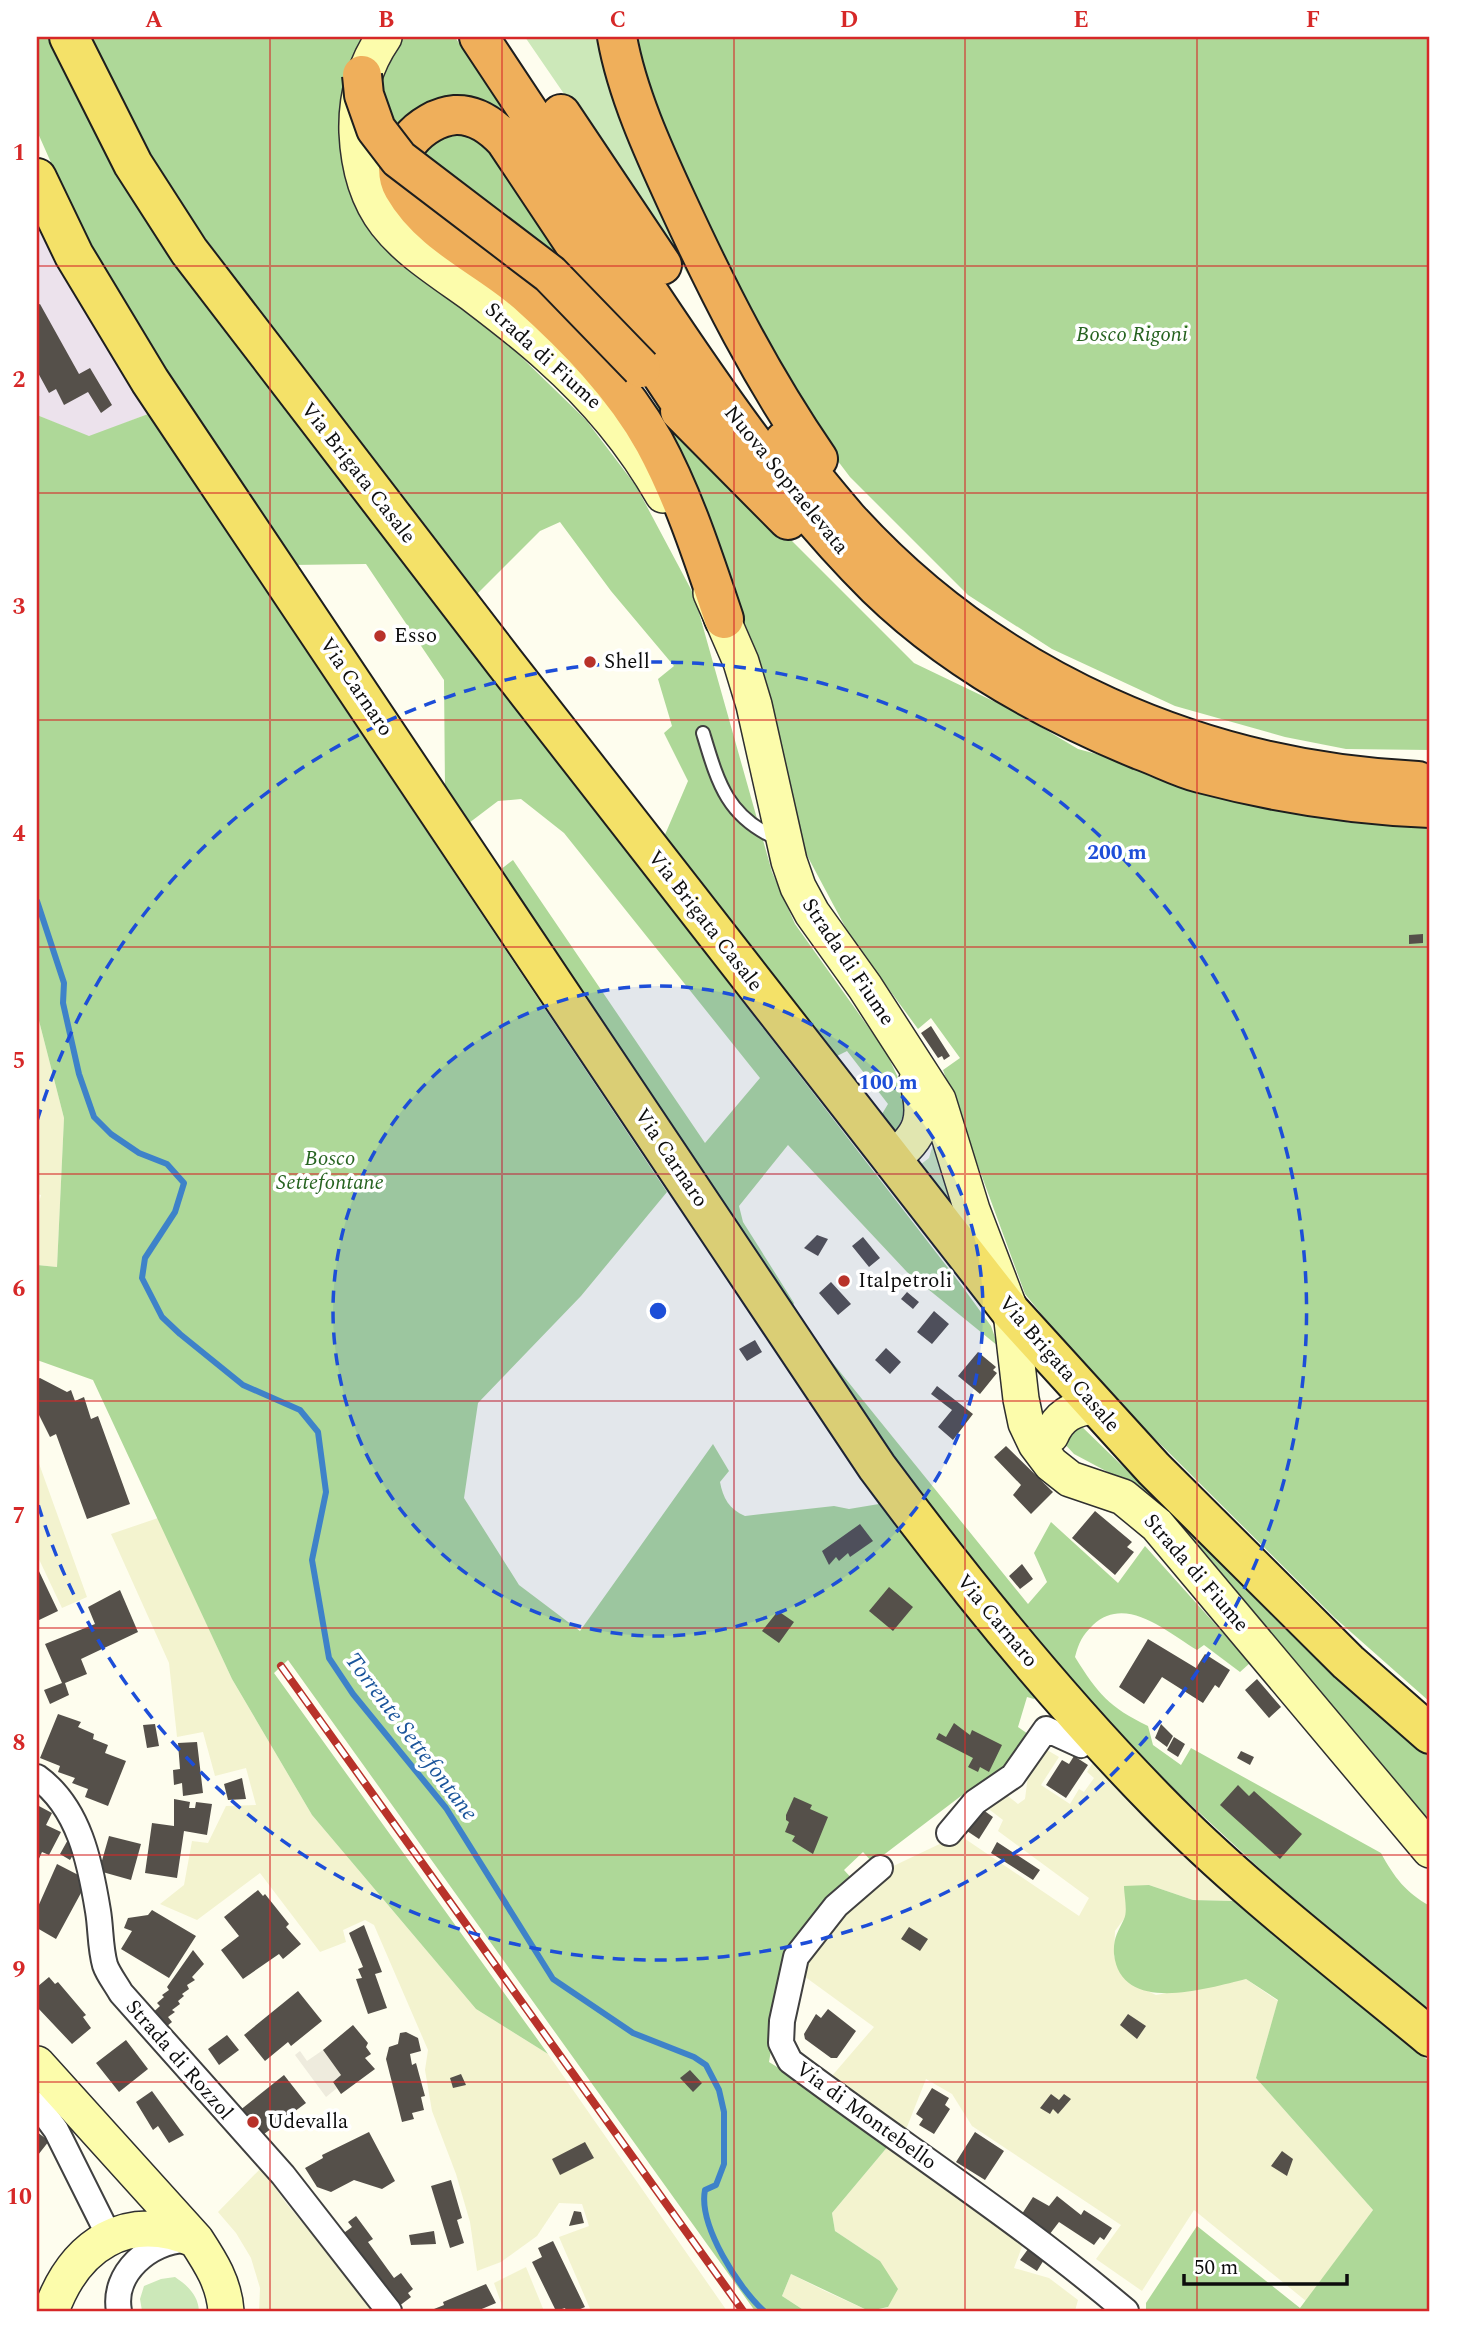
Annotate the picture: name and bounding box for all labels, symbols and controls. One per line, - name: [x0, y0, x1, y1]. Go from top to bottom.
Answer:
- text: A: [145, 3, 163, 38]
- text: B: [378, 3, 394, 38]
- text: C: [610, 3, 626, 38]
- text: D: [840, 3, 858, 38]
- text: E: [1073, 3, 1089, 38]
- text: F: [1306, 3, 1320, 38]
- text: 1: [13, 136, 25, 171]
- street label: Strada di Fiume: [477, 295, 609, 417]
- park label: Bosco Rigoni: [1076, 319, 1188, 351]
- text: 2: [13, 363, 26, 398]
- street label: Via Brigata Casale: [292, 395, 424, 551]
- street label: Nuova Sopraelevata: [716, 399, 857, 562]
- text: 3: [13, 590, 26, 625]
- place label: Esso: [394, 620, 437, 652]
- marker: Esso: [372, 628, 388, 644]
- street label: Via Carnaro: [311, 631, 401, 743]
- place label: Shell: [604, 646, 650, 678]
- marker: Shell: [582, 654, 598, 670]
- text: 4: [13, 817, 26, 852]
- text: 200 m: [1087, 837, 1147, 869]
- street label: Via Brigata Casale: [639, 843, 771, 999]
- street label: Strada di Fiume: [793, 892, 903, 1032]
- text: 5: [13, 1044, 25, 1079]
- text: 100 m: [858, 1067, 918, 1099]
- street label: Via Carnaro: [626, 1102, 716, 1214]
- park label: Bosco Settefontane: [276, 1143, 384, 1199]
- place label: Italpetroli: [858, 1265, 952, 1297]
- text: 6: [13, 1272, 26, 1307]
- marker: Italpetroli: [836, 1273, 852, 1289]
- street label: Via Brigata Casale: [991, 1289, 1127, 1439]
- centre of rings: [646, 1299, 670, 1323]
- text: 7: [13, 1499, 25, 1534]
- street label: Strada di Fiume: [1135, 1507, 1257, 1639]
- street label: Via Carnaro: [948, 1567, 1046, 1675]
- water label: Torrente Settefontane: [336, 1645, 486, 1829]
- text: 8: [13, 1726, 25, 1761]
- text: 9: [13, 1953, 26, 1988]
- street label: Strada di Rozzol: [117, 1992, 241, 2128]
- street label: Via di Montebello: [789, 2054, 943, 2178]
- place label: Udevalla: [267, 2106, 349, 2138]
- marker: Udevalla: [245, 2114, 261, 2130]
- text: 10: [6, 2180, 32, 2215]
- scale bar: [1184, 2243, 1346, 2287]
- text: 50 m: [1194, 2252, 1238, 2284]

